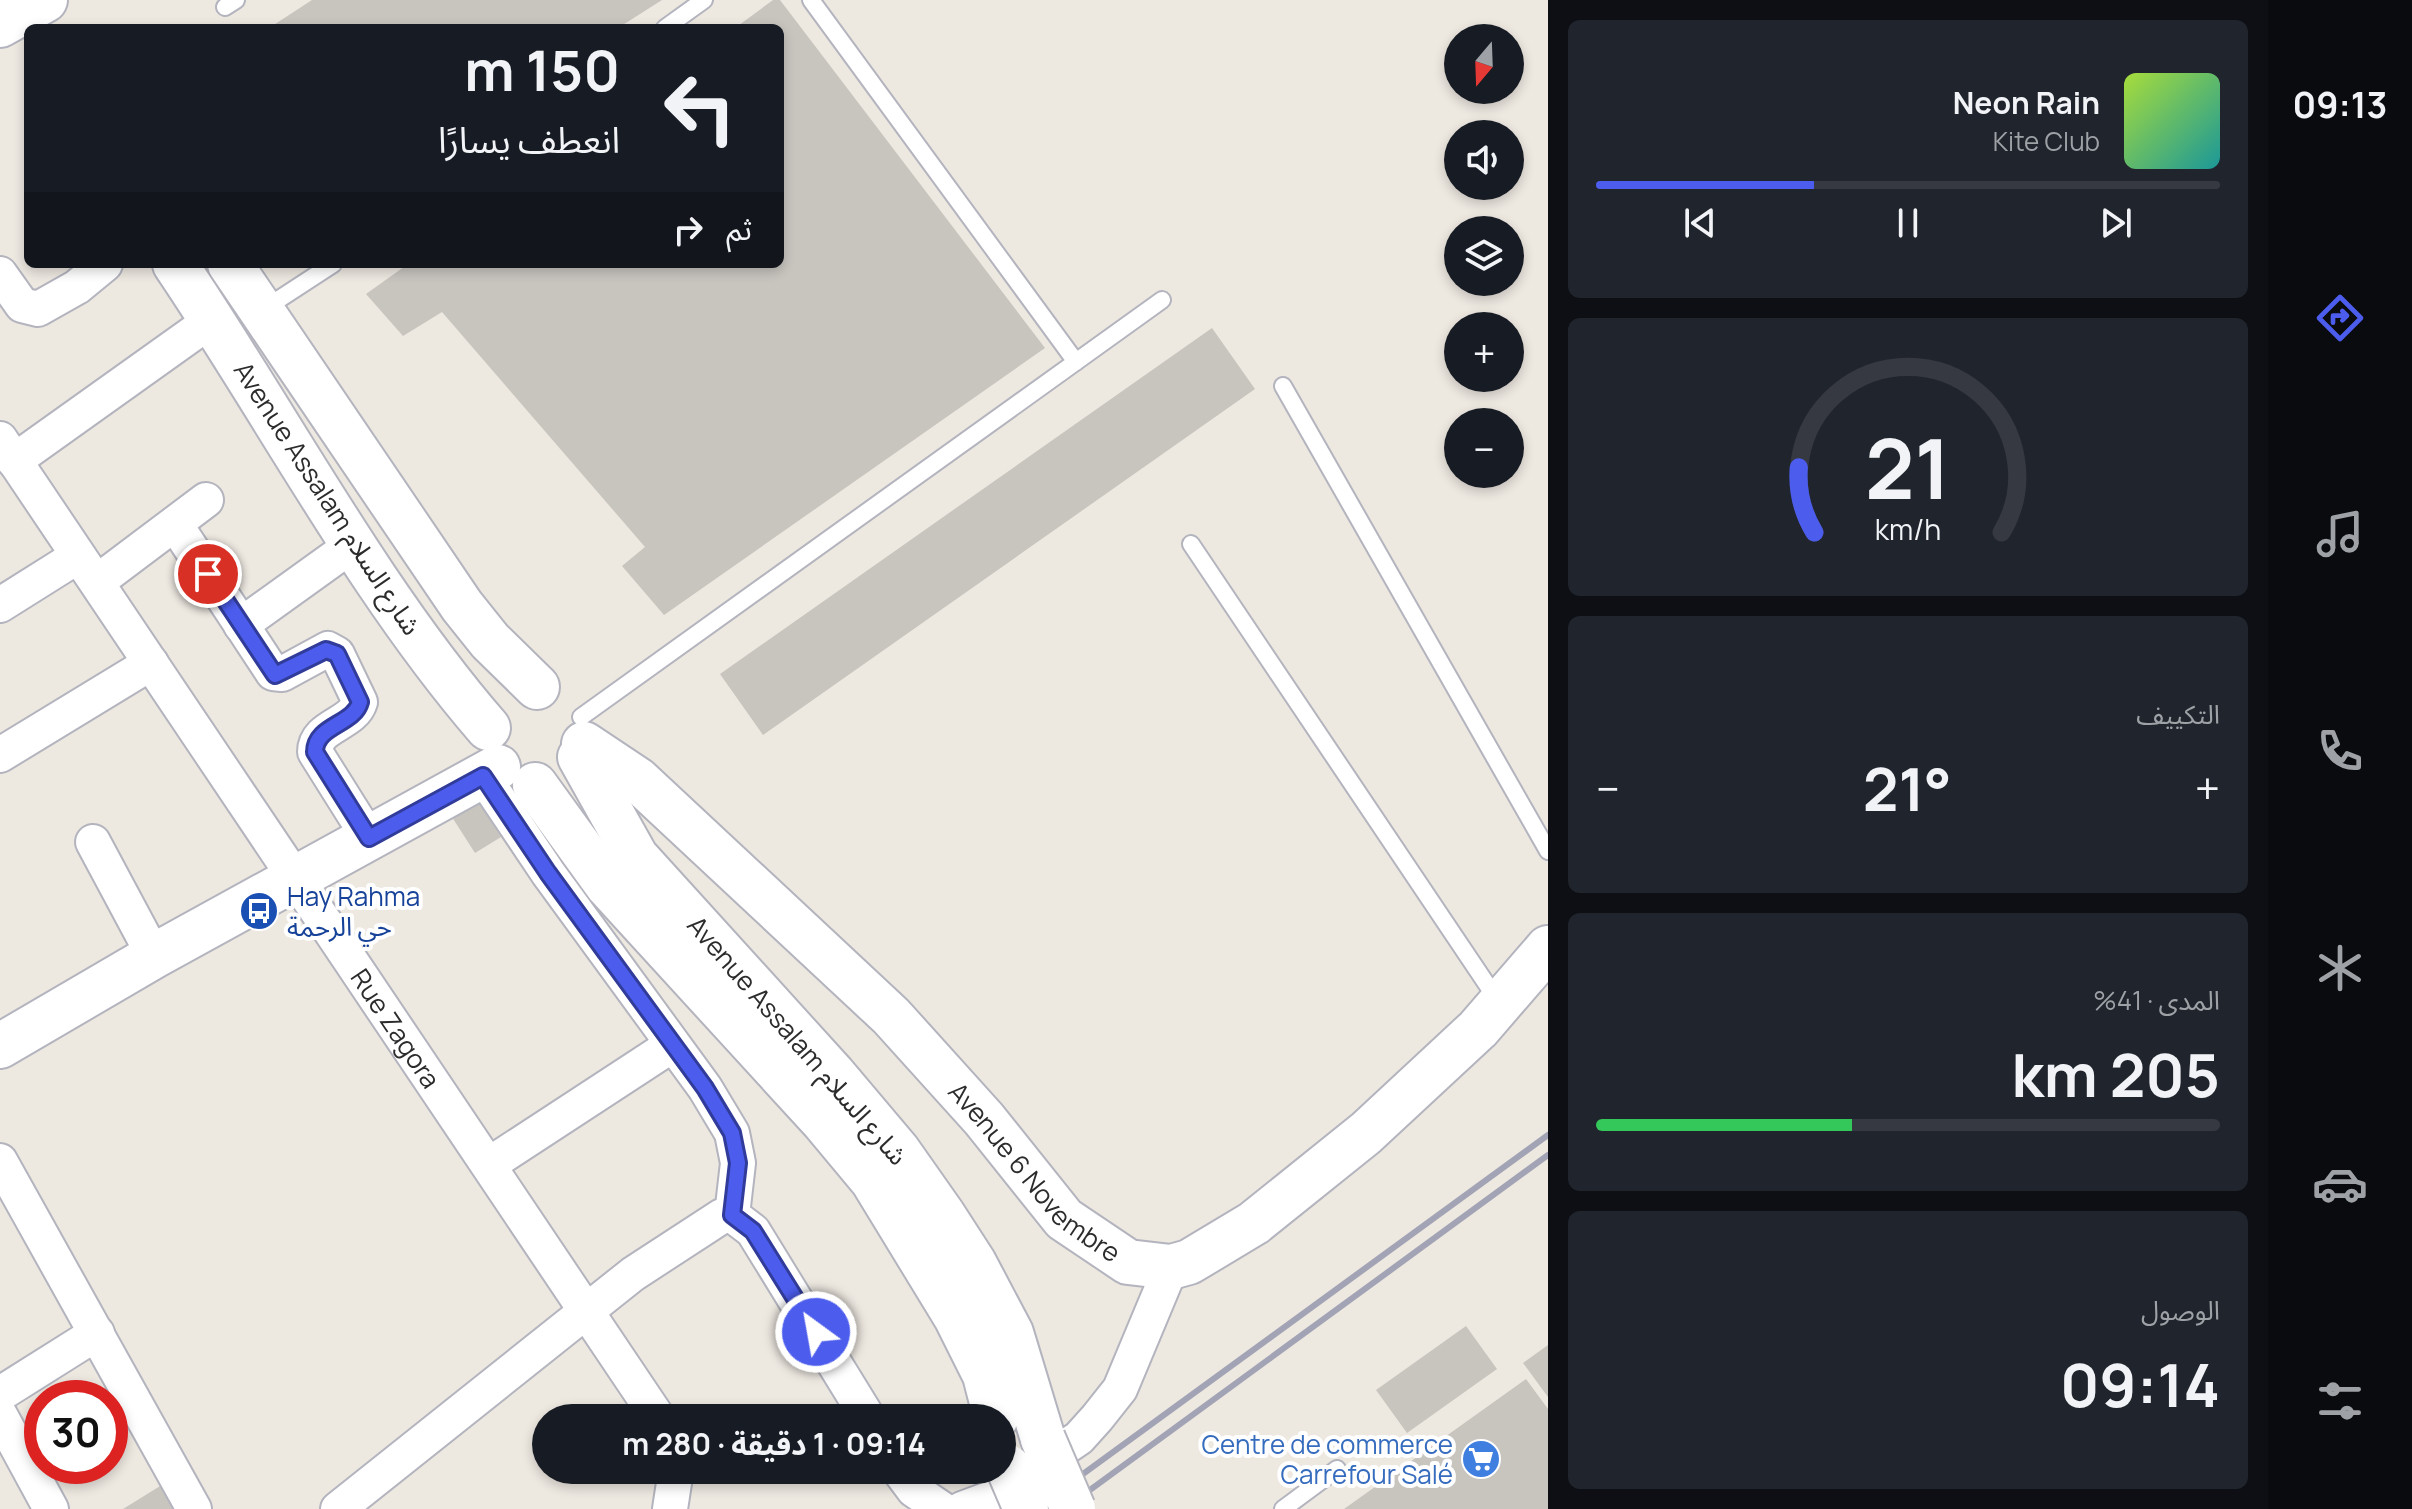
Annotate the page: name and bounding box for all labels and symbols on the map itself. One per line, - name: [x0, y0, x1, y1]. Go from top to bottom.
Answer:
- north arrow: [1444, 24, 1524, 104]
- street label: Avenue Assalam شارع السلام: [223, 354, 430, 643]
- pin: [174, 540, 242, 608]
- place label: Hay Rahma حي الرحمة: [287, 878, 420, 947]
- bus stop icon: Hay Rahma حي الرحمة: [238, 890, 280, 932]
- street label: Avenue Assalam شارع السلام: [677, 908, 916, 1174]
- street label: Rue Zagora: [343, 961, 449, 1095]
- street label: Avenue 6 Novembre: [941, 1074, 1128, 1270]
- position arrow: [774, 1290, 858, 1374]
- speed limit sign: 30: [24, 1380, 128, 1484]
- place label: Centre de commerce Carrefour Salé: [1202, 1426, 1453, 1492]
- supermarket icon: Centre de commerce Carrefour Salé: [1460, 1438, 1502, 1480]

